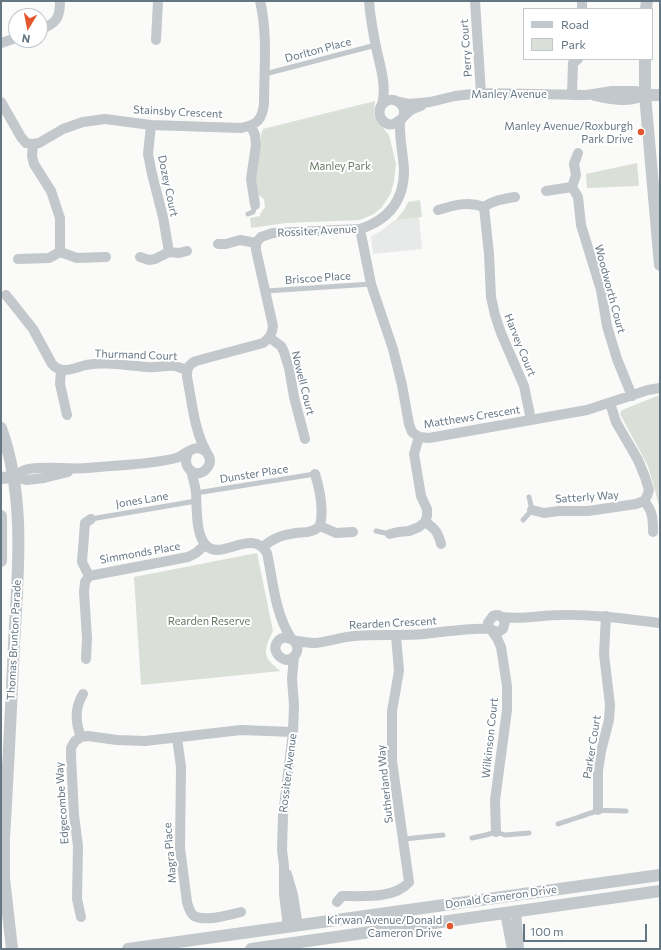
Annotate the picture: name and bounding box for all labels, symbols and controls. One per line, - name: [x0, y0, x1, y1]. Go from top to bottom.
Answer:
- north arrow: [8, 8, 48, 48]
- legend: [523, 8, 653, 60]
- text: Road: [561, 17, 589, 31]
- street label: Perry Court: [457, 18, 475, 78]
- text: N: [21, 32, 31, 46]
- street label: Dorlton Place: [283, 35, 353, 65]
- text: Park: [561, 37, 586, 51]
- street label: Manley Avenue: [471, 87, 547, 101]
- street label: Stainsby Crescent: [133, 103, 223, 121]
- place label: Manley Avenue/Roxburgh Park Drive: [504, 119, 633, 145]
- marker: Manley Avenue/Roxburgh Park Drive: [636, 127, 646, 137]
- street label: Dozey Court: [155, 154, 181, 218]
- park label: Manley Park: [309, 159, 371, 173]
- street label: Rossiter Avenue: [277, 222, 357, 240]
- street label: Woodworth Court: [592, 243, 628, 335]
- street label: Briscoe Place: [285, 269, 351, 287]
- street label: Harvey Court: [501, 312, 539, 378]
- street label: Thurmand Court: [94, 347, 178, 363]
- street label: Nowell Court: [289, 349, 317, 417]
- street label: Matthews Crescent: [423, 403, 521, 431]
- street label: Dunster Place: [219, 462, 289, 486]
- street label: Satterly Way: [555, 488, 619, 506]
- street label: Jones Lane: [115, 489, 169, 511]
- street label: Simmonds Place: [99, 539, 181, 567]
- street label: Thomas Brunton Parade: [4, 579, 24, 701]
- park label: Rearden Reserve: [168, 614, 250, 628]
- street label: Rearden Crescent: [349, 614, 437, 632]
- street label: Wilkinson Court: [479, 697, 501, 779]
- street label: Parker Court: [580, 714, 604, 780]
- street label: Rossiter Avenue: [277, 733, 299, 813]
- street label: Sutherland Way: [374, 744, 396, 824]
- street label: Edgecombe Way: [53, 761, 71, 845]
- street label: Magra Place: [161, 822, 179, 884]
- street label: Donald Cameron Drive: [444, 883, 558, 911]
- place label: Kirwan Avenue/Donald Cameron Drive: [327, 913, 442, 939]
- scale bar: [525, 916, 649, 942]
- marker: Kirwan Avenue/Donald Cameron Drive: [445, 921, 455, 931]
- text: 100 m: [530, 924, 564, 938]

